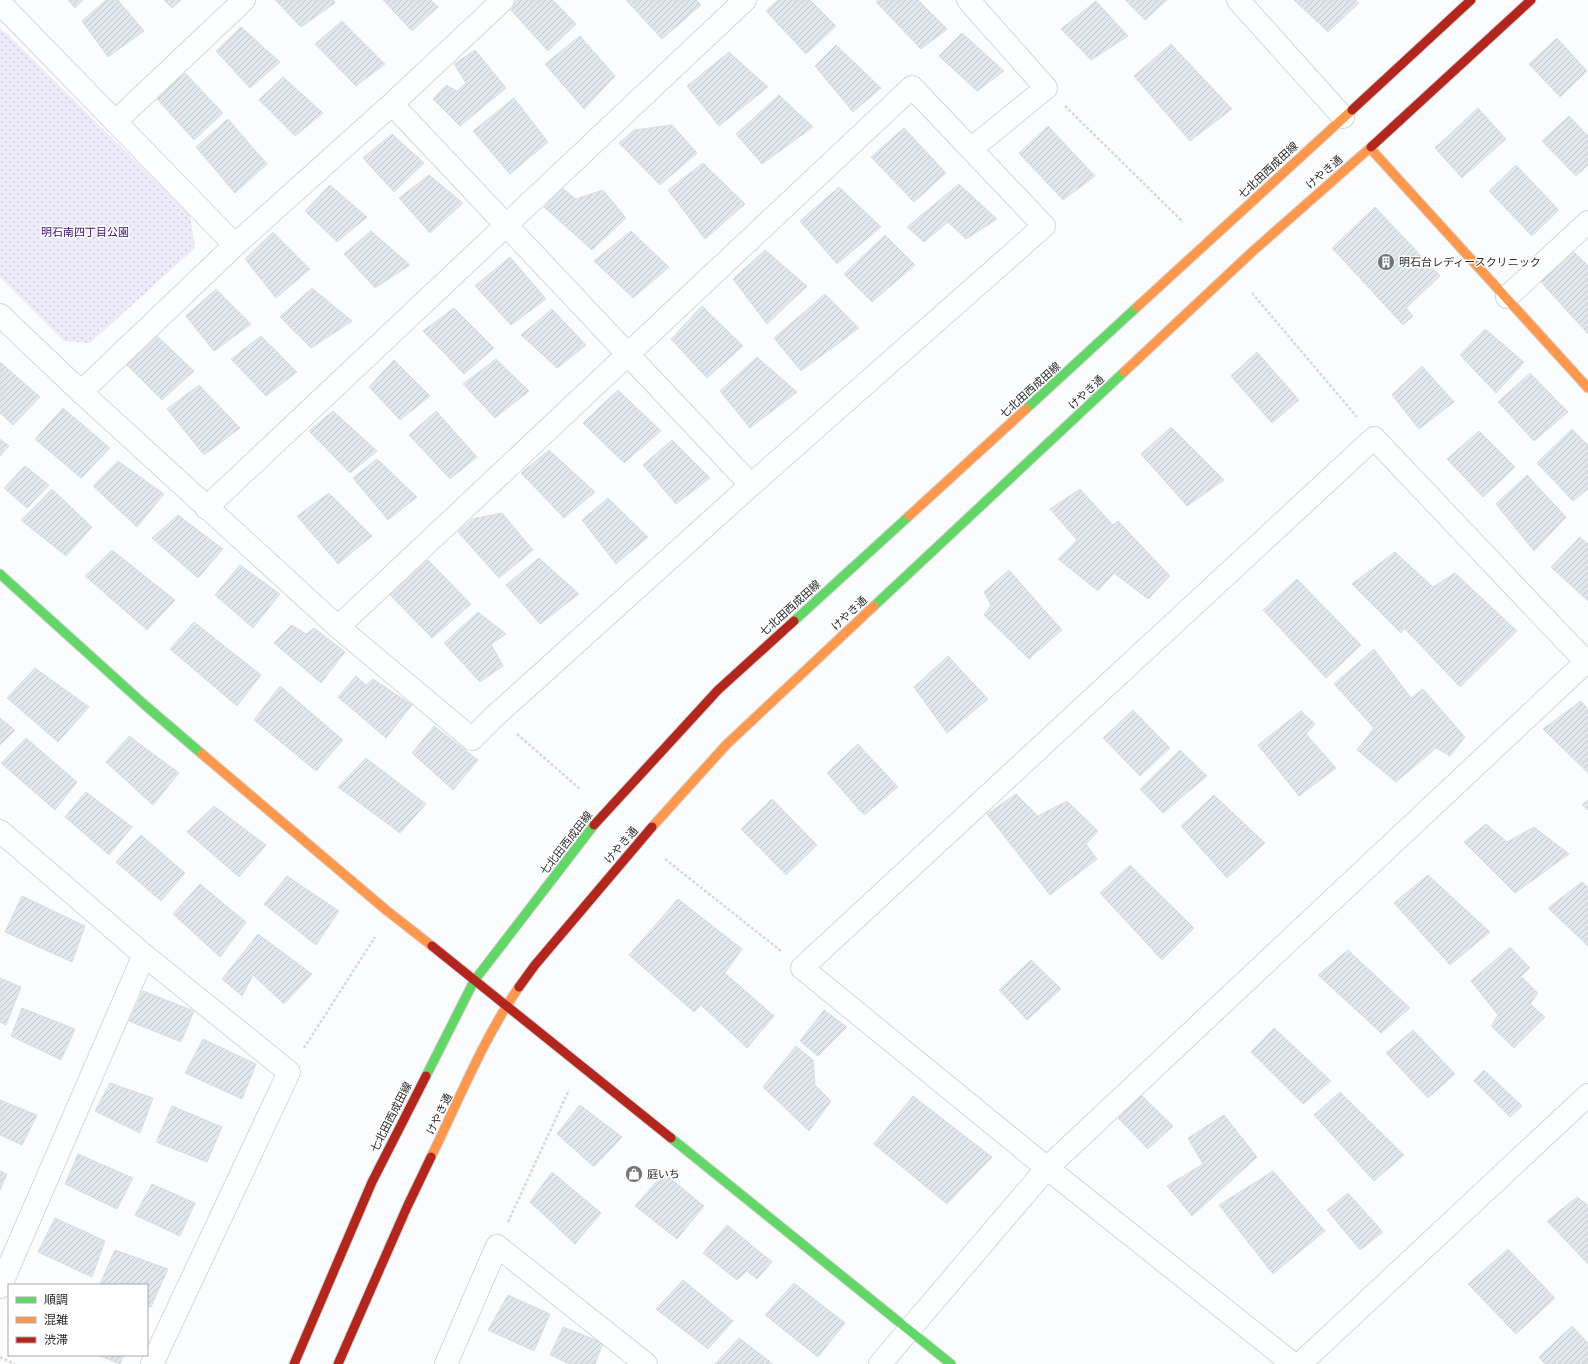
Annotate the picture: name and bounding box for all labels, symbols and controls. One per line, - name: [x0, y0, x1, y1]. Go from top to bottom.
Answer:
- street label: 七北田西成田線: [1235, 139, 1301, 201]
- street label: けやき通: [1303, 152, 1345, 192]
- park label: 明石南四丁目公園: [41, 225, 129, 239]
- building icon: 明石台レディースクリニック: [1376, 252, 1396, 272]
- place label: 明石台レディースクリニック: [1399, 255, 1541, 269]
- street label: 七北田西成田線: [997, 359, 1063, 421]
- street label: けやき通: [1065, 372, 1107, 412]
- street label: 七北田西成田線: [757, 577, 823, 639]
- street label: けやき通: [828, 593, 870, 633]
- street label: 七北田西成田線: [537, 808, 595, 878]
- street label: けやき通: [601, 824, 641, 866]
- street label: 七北田西成田線: [367, 1080, 415, 1154]
- street label: けやき通: [423, 1091, 455, 1137]
- shop icon: 庭いち: [624, 1164, 644, 1184]
- place label: 庭いち: [647, 1167, 680, 1181]
- legend: [8, 1284, 148, 1356]
- text: 順調: [44, 1292, 68, 1308]
- text: 混雑: [44, 1312, 68, 1328]
- text: 渋滞: [44, 1332, 68, 1348]

